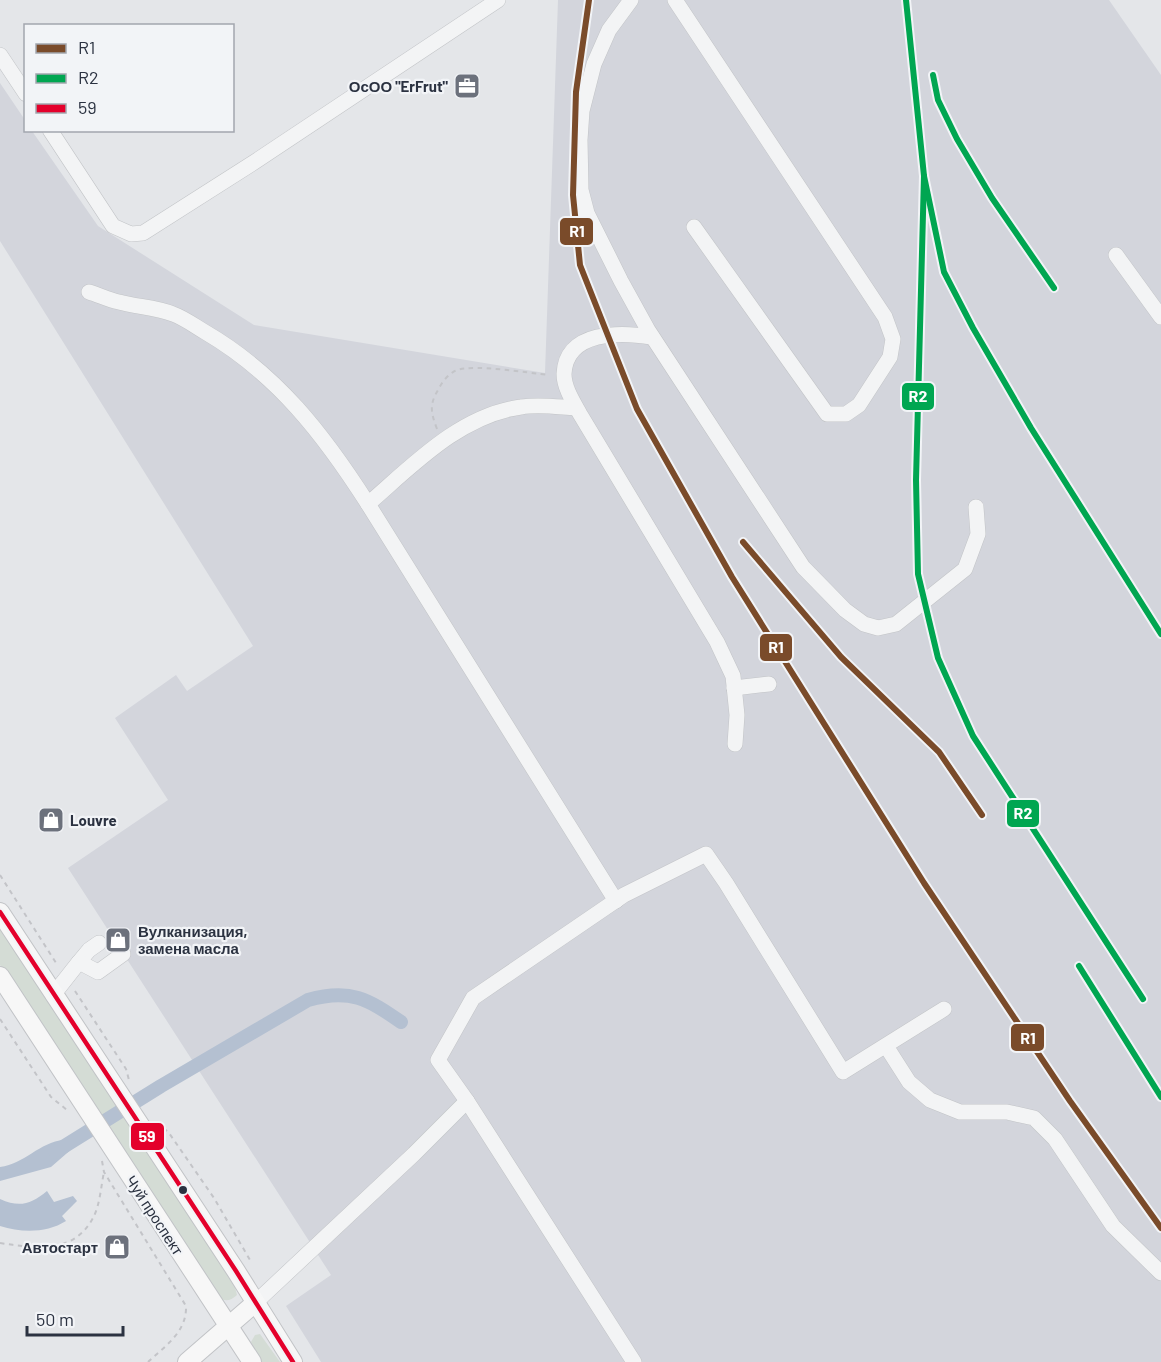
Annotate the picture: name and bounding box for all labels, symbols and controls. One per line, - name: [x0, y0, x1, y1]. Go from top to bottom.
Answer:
- legend: [24, 24, 234, 132]
- text: R1: [78, 36, 95, 58]
- text: R2: [78, 66, 99, 88]
- office icon: ОсОО "ErFrut": [452, 71, 482, 101]
- place label: ОсОО "ErFrut": [349, 77, 449, 95]
- text: 59: [78, 96, 97, 118]
- line badge: R1: [559, 217, 594, 246]
- text: R1: [569, 221, 585, 240]
- line badge: R2: [901, 382, 935, 411]
- text: R2: [909, 386, 927, 405]
- line badge: R1: [759, 633, 793, 662]
- text: R1: [768, 637, 784, 656]
- line badge: R2: [1006, 799, 1040, 828]
- text: R2: [1014, 803, 1032, 822]
- shop icon: Louvre: [36, 805, 66, 835]
- place label: Louvre: [70, 811, 117, 829]
- place label: Вулканизация, замена масла: [138, 922, 247, 957]
- shop icon: Вулканизация, замена масла: [103, 925, 133, 955]
- line badge: R1: [1010, 1023, 1045, 1052]
- text: R1: [1020, 1028, 1036, 1047]
- line badge: 59: [130, 1122, 165, 1151]
- text: 59: [138, 1126, 156, 1145]
- street label: Чуй проспект: [123, 1172, 187, 1258]
- unlabelled marker: [177, 1184, 189, 1196]
- shop icon: Автостарт: [102, 1232, 132, 1262]
- place label: Автостарт: [22, 1238, 98, 1256]
- scale bar: [27, 1299, 123, 1337]
- text: 50 m: [36, 1308, 74, 1330]

